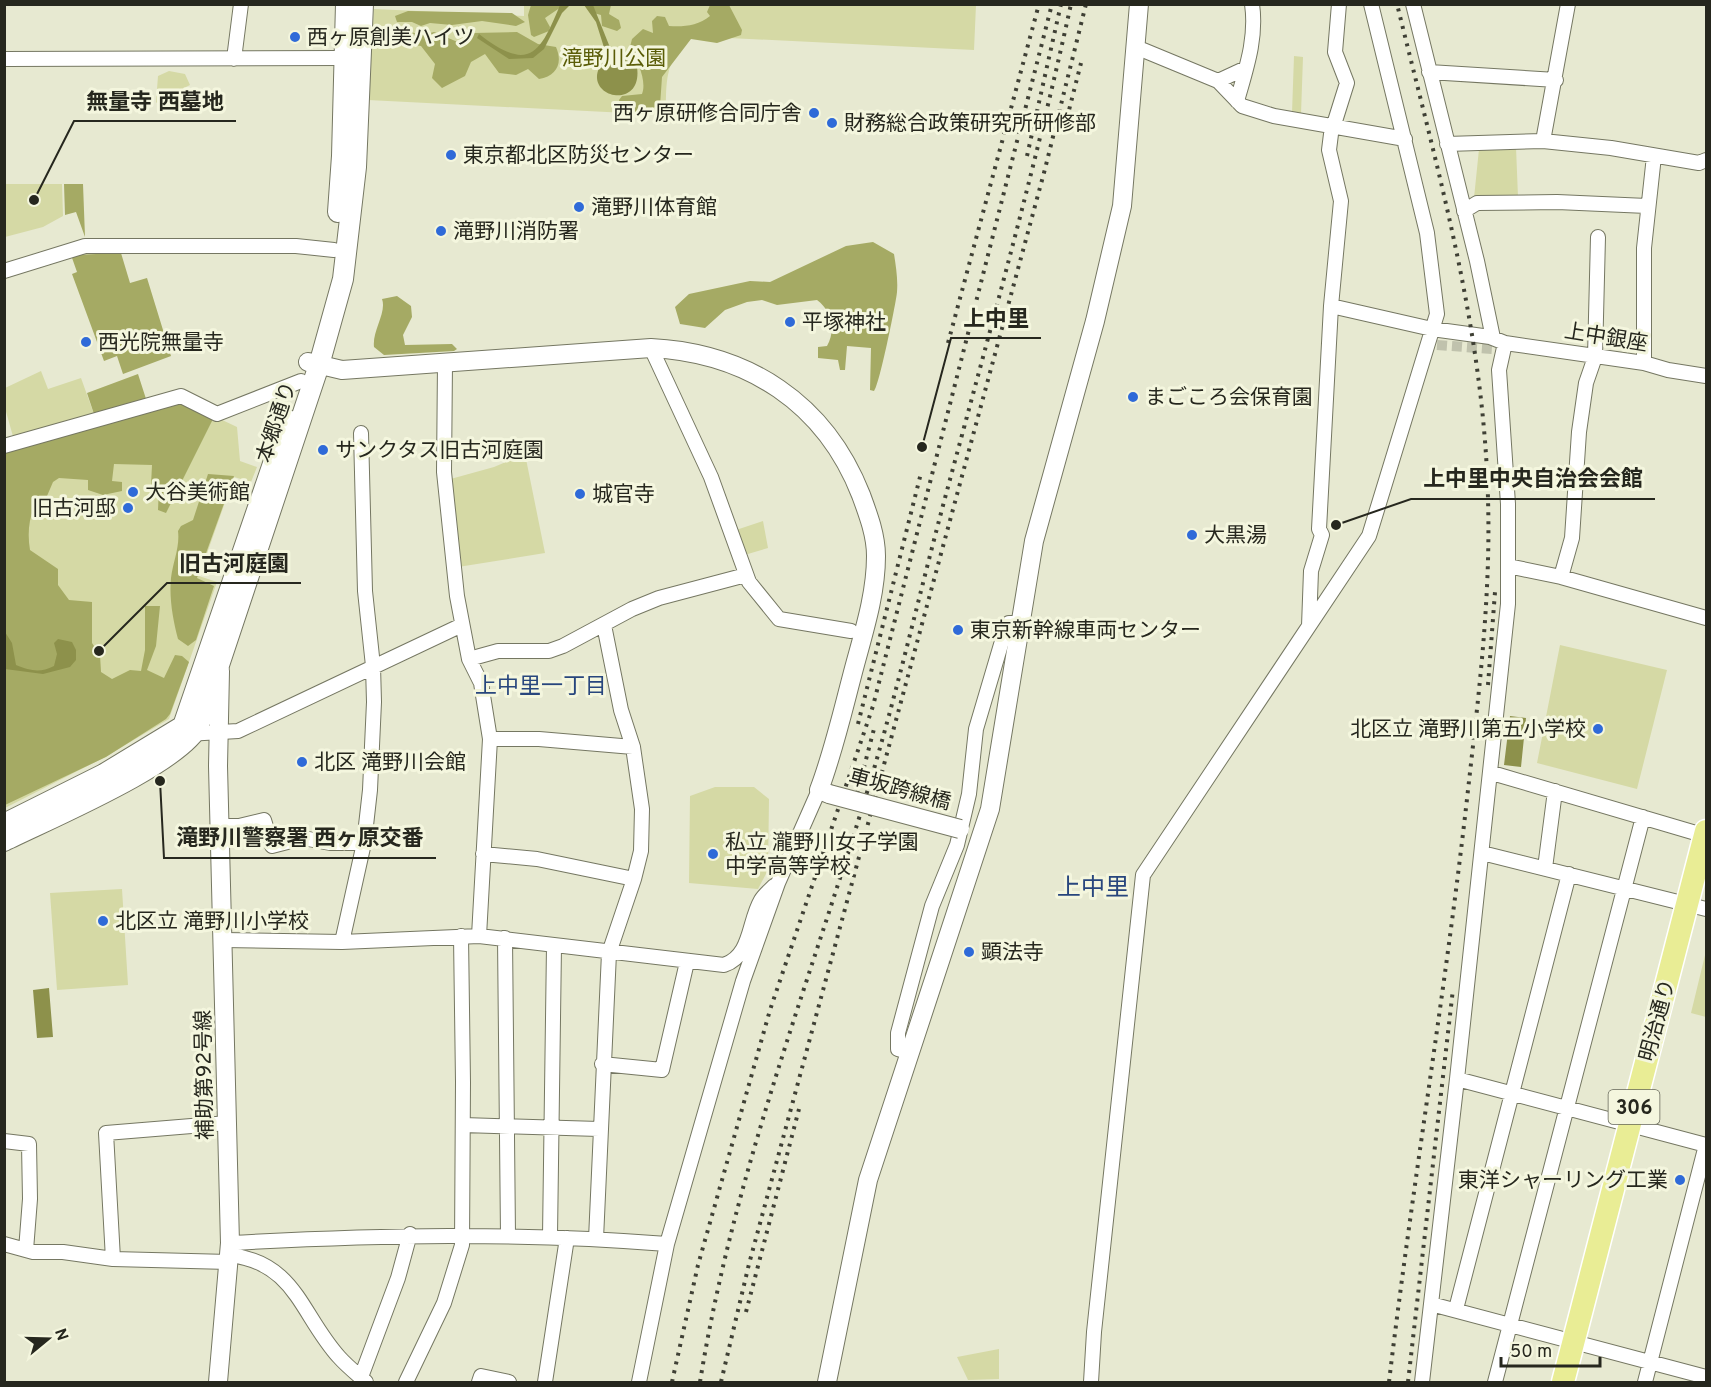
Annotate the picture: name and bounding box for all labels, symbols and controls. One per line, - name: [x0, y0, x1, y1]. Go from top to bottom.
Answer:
- place label: 西ヶ原創美ハイツ: [307, 25, 475, 52]
- marker: 西ヶ原創美ハイツ: [288, 30, 302, 44]
- park label: 滝野川公園: [562, 46, 667, 73]
- callout: 無量寺 西墓地: [74, 81, 236, 121]
- text: 無量寺 西墓地: [86, 90, 224, 117]
- place label: 西ヶ原研修合同庁舎: [613, 101, 802, 128]
- marker: 西ヶ原研修合同庁舎: [807, 106, 821, 120]
- place label: 財務総合政策研究所研修部: [844, 111, 1096, 138]
- marker: 財務総合政策研究所研修部: [825, 116, 839, 130]
- place label: 東京都北区防災センター: [463, 143, 694, 170]
- marker: 東京都北区防災センター: [444, 148, 458, 162]
- place label: 滝野川体育館: [591, 195, 717, 222]
- marker: 滝野川体育館: [572, 200, 586, 214]
- place label: 滝野川消防署: [453, 219, 579, 246]
- marker: 滝野川消防署: [434, 224, 448, 238]
- callout: 上中里: [951, 298, 1041, 338]
- text: 上中里: [963, 307, 1029, 334]
- place label: 平塚神社: [802, 310, 886, 337]
- marker: 平塚神社: [783, 315, 797, 329]
- street label: 上中銀座: [1562, 319, 1649, 358]
- place label: 西光院無量寺: [98, 330, 224, 357]
- marker: 西光院無量寺: [79, 335, 93, 349]
- street label: 本郷通り: [252, 378, 303, 467]
- place label: まごころ会保育園: [1145, 385, 1313, 412]
- marker: まごころ会保育園: [1126, 390, 1140, 404]
- place label: サンクタス旧古河庭園: [335, 438, 544, 465]
- marker: サンクタス旧古河庭園: [316, 443, 330, 457]
- callout: 上中里中央自治会会館: [1411, 459, 1655, 499]
- text: 上中里中央自治会会館: [1423, 467, 1643, 494]
- place label: 大谷美術館: [145, 480, 250, 507]
- place label: 城官寺: [592, 482, 655, 509]
- marker: 大谷美術館: [126, 485, 140, 499]
- marker: 城官寺: [573, 487, 587, 501]
- place label: 旧古河邸: [32, 496, 116, 523]
- marker: 旧古河邸: [121, 501, 135, 515]
- place label: 大黒湯: [1204, 523, 1267, 550]
- marker: 大黒湯: [1185, 528, 1199, 542]
- callout: 旧古河庭園: [167, 543, 301, 583]
- text: 旧古河庭園: [179, 552, 289, 579]
- place label: 東京新幹線車両センター: [970, 618, 1201, 645]
- marker: 東京新幹線車両センター: [951, 623, 965, 637]
- district label: 上中里一丁目: [475, 674, 607, 701]
- place label: 北区立 滝野川第五小学校: [1350, 717, 1586, 744]
- marker: 北区立 滝野川第五小学校: [1591, 722, 1605, 736]
- place label: 北区 滝野川会館: [314, 750, 466, 777]
- marker: 北区 滝野川会館: [295, 755, 309, 769]
- street label: 車坂跨線橋: [845, 764, 954, 817]
- callout: 滝野川警察署 西ヶ原交番: [164, 818, 436, 858]
- text: 滝野川警察署 西ヶ原交番: [176, 826, 424, 853]
- place label: 私立 瀧野川女子学園 中学高等学校: [725, 830, 919, 881]
- marker: 私立 瀧野川女子学園 中学高等学校: [706, 847, 720, 861]
- district label: 上中里: [1057, 874, 1129, 904]
- place label: 北区立 滝野川小学校: [115, 909, 309, 936]
- marker: 北区立 滝野川小学校: [96, 914, 110, 928]
- place label: 顕法寺: [981, 940, 1044, 967]
- marker: 顕法寺: [962, 945, 976, 959]
- street label: 明治通り: [1635, 976, 1682, 1064]
- street label: 補助第92号線: [191, 1010, 220, 1140]
- road number: 306: [1608, 1090, 1660, 1124]
- place label: 東洋シャーリング工業: [1458, 1168, 1668, 1195]
- marker: 東洋シャーリング工業: [1673, 1173, 1687, 1187]
- north arrow: [18, 1309, 78, 1369]
- text: N: [49, 1326, 72, 1343]
- scale bar: [1501, 1330, 1600, 1368]
- text: 50 m: [1510, 1341, 1552, 1364]

